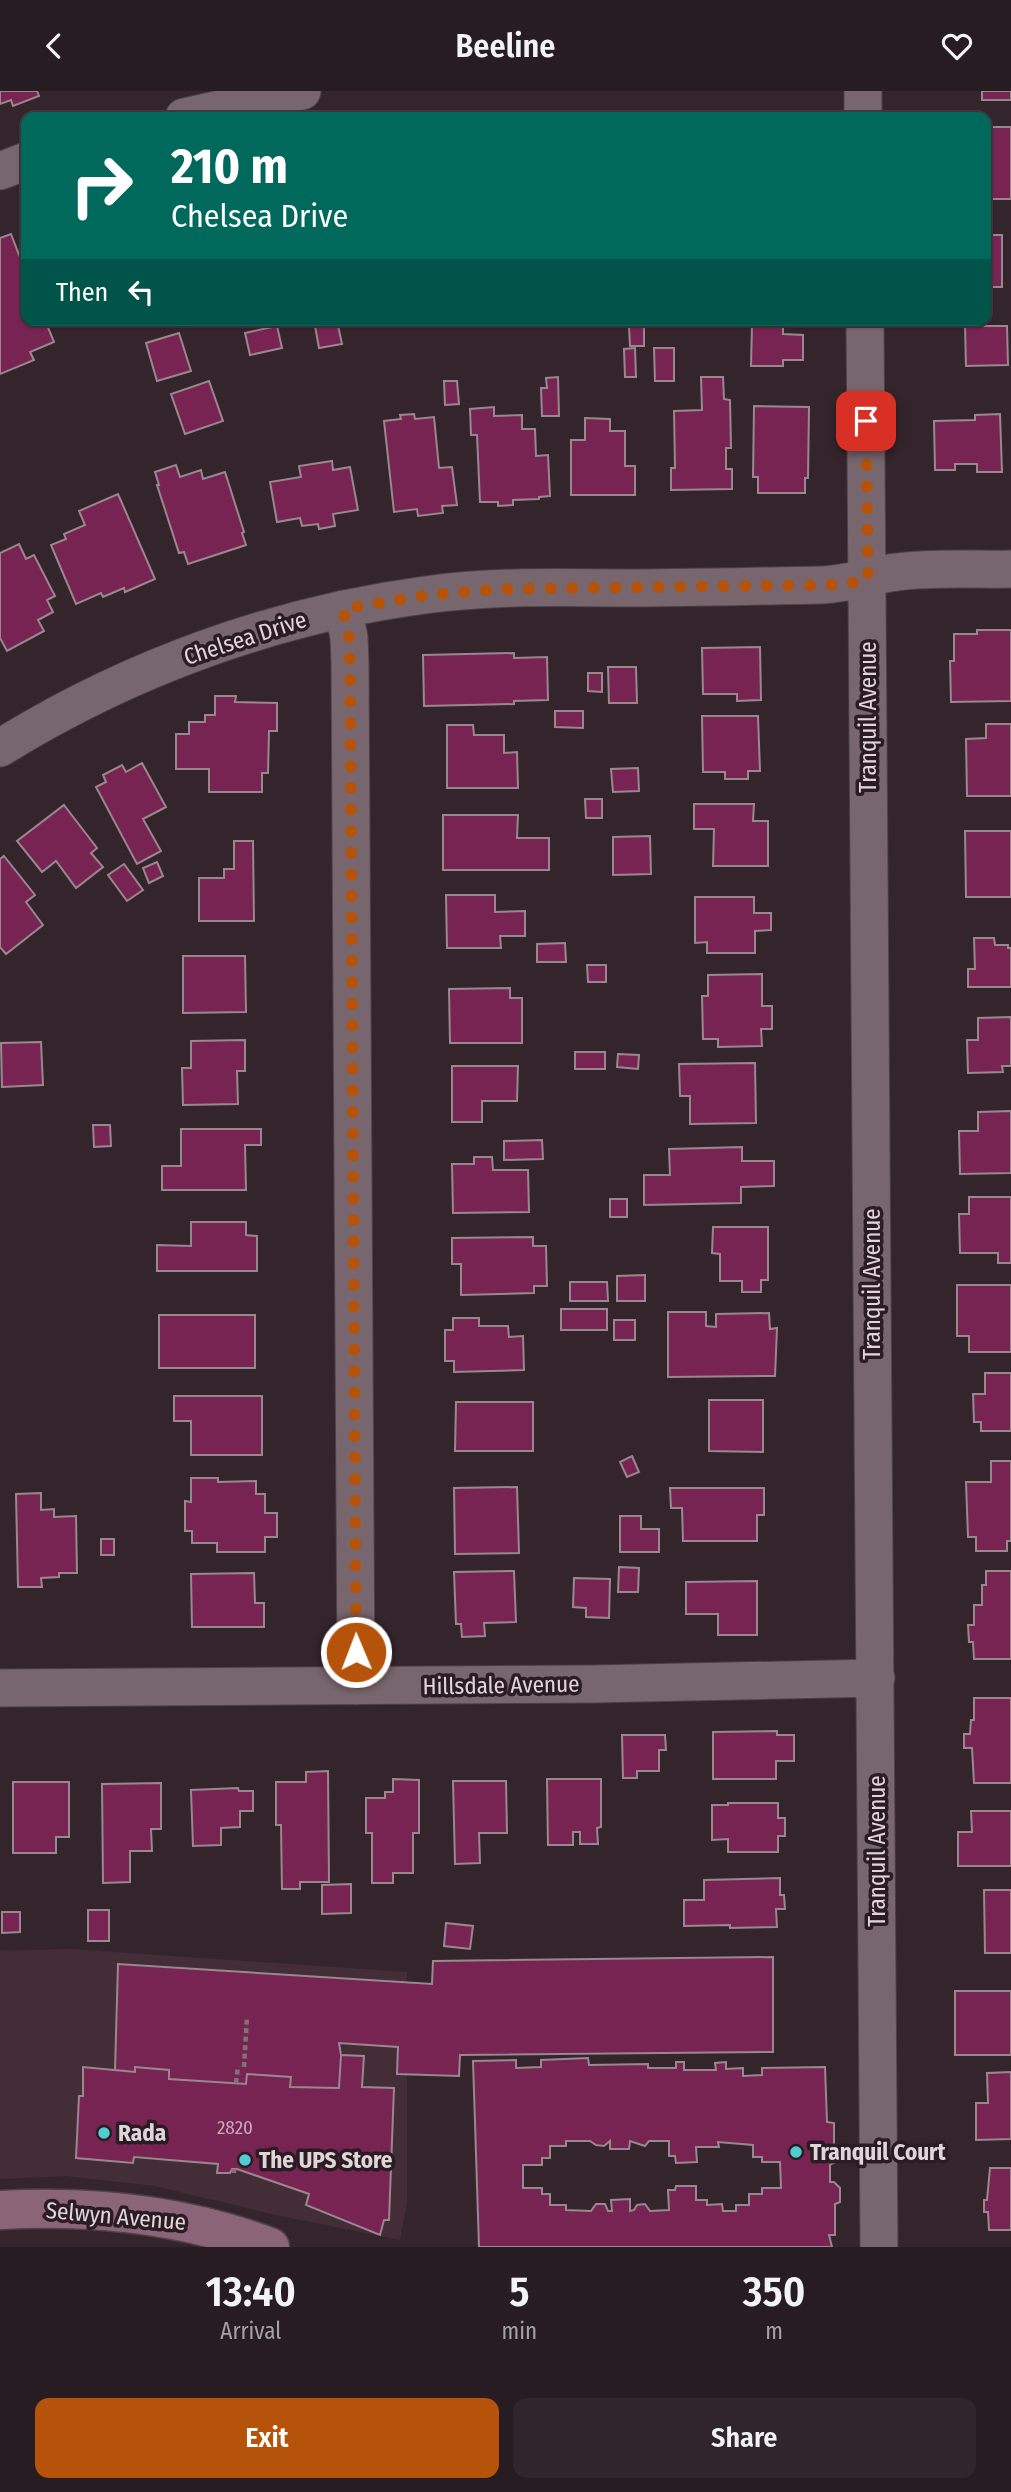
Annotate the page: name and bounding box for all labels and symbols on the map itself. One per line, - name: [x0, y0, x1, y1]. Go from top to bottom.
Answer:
- pin: [836, 391, 896, 451]
- street label: Chelsea Drive: [180, 605, 310, 671]
- street label: Tranquil Avenue: [854, 641, 882, 793]
- street label: Tranquil Avenue: [858, 1208, 886, 1360]
- position arrow: [319, 1615, 393, 1689]
- street label: Hillsdale Avenue: [422, 1670, 580, 1700]
- street label: Tranquil Avenue: [863, 1775, 891, 1927]
- house number: 2820: [217, 2116, 253, 2139]
- place label: Rada: [118, 2119, 166, 2147]
- marker: Rada: [96, 2125, 112, 2141]
- place label: Tranquil Court: [810, 2138, 947, 2166]
- marker: Tranquil Court: [788, 2144, 804, 2160]
- place label: The UPS Store: [259, 2146, 393, 2174]
- marker: The UPS Store: [237, 2152, 253, 2168]
- street label: Selwyn Avenue: [45, 2196, 187, 2236]

